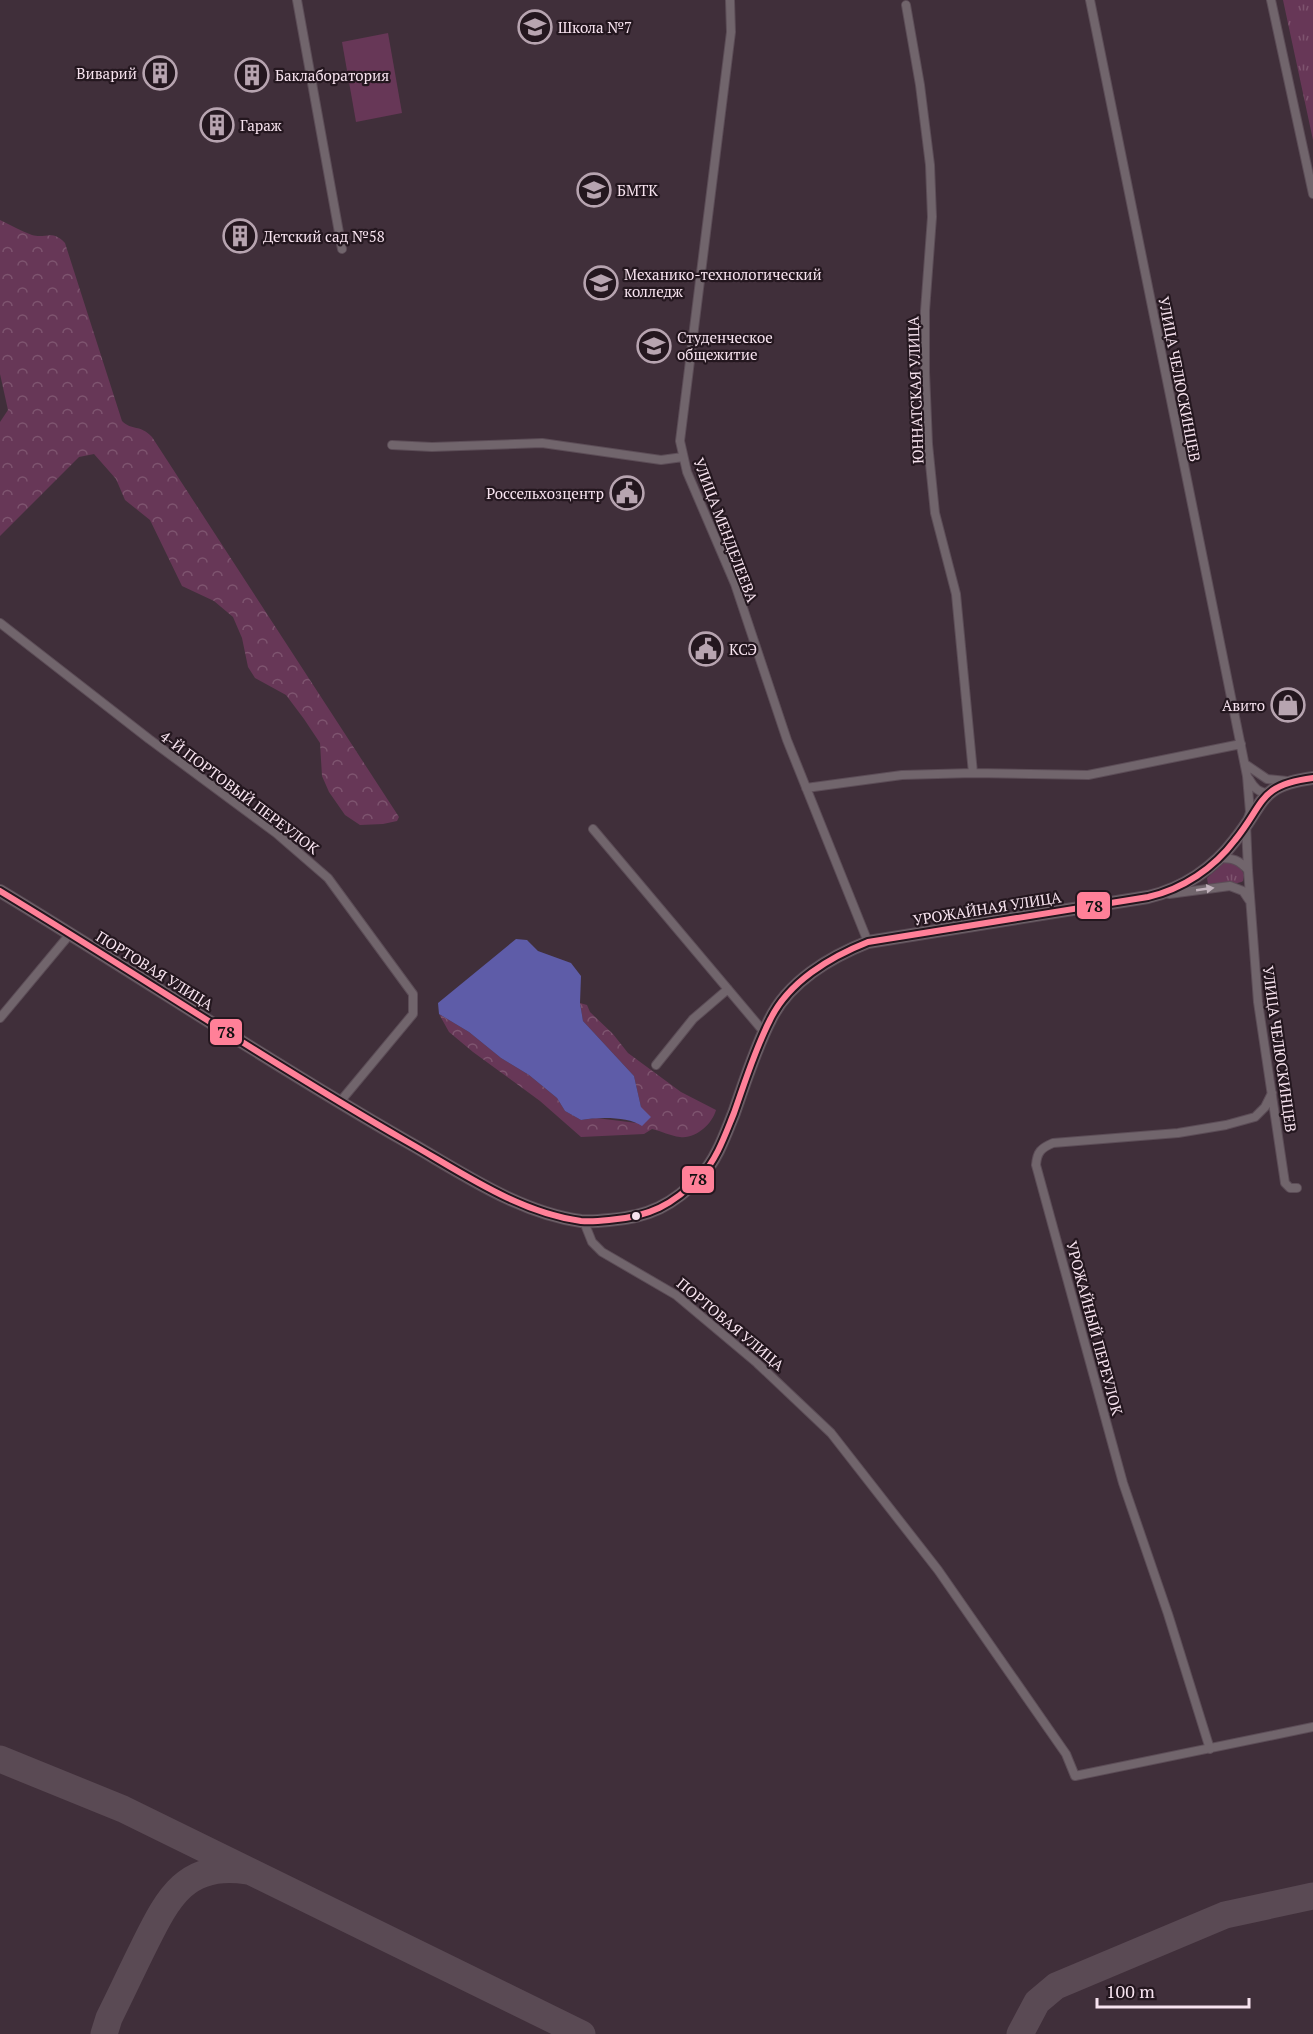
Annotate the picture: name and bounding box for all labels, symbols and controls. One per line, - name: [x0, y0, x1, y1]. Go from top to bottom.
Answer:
- school or university icon: Школа №7: [517, 9, 553, 45]
- place label: Школа №7: [558, 17, 632, 37]
- building icon: Виварий: [142, 55, 178, 91]
- building icon: Баклаборатория: [234, 57, 270, 93]
- place label: Виварий: [76, 63, 137, 83]
- place label: Баклаборатория: [275, 65, 389, 85]
- building icon: Гараж: [199, 107, 235, 143]
- place label: Гараж: [240, 115, 282, 135]
- school or university icon: БМТК: [576, 172, 612, 208]
- place label: БМТК: [617, 180, 658, 200]
- building icon: Детский сад №58: [222, 218, 258, 254]
- place label: Детский сад №58: [263, 226, 385, 246]
- place label: Механико-технологический колледж: [624, 264, 822, 301]
- school or university icon: Механико-технологический колледж: [583, 265, 619, 301]
- street label: УЛИЦА ЧЕЛЮСКИНЦЕВ: [1154, 295, 1206, 463]
- street label: ЮННАТСКАЯ УЛИЦА: [902, 315, 928, 464]
- place label: Студенческое общежитие: [677, 327, 773, 364]
- school or university icon: Студенческое общежитие: [636, 328, 672, 364]
- street label: УЛИЦА МЕНДЕЛЕЕВА: [689, 455, 763, 606]
- public building icon: Россельхозцентр: [609, 475, 645, 511]
- place label: Россельхозцентр: [486, 483, 604, 503]
- public building icon: КСЭ: [688, 631, 724, 667]
- place label: КСЭ: [729, 639, 757, 659]
- shop icon: Авито: [1270, 687, 1306, 723]
- place label: Авито: [1222, 695, 1265, 715]
- street label: 4-Й ПОРТОВЫЙ ПЕРЕУЛОК: [157, 726, 324, 858]
- one-way arrow: [1195, 885, 1214, 894]
- street label: УРОЖАЙНАЯ УЛИЦА: [911, 886, 1063, 930]
- line badge: 78: [1076, 891, 1111, 920]
- text: 78: [1085, 895, 1103, 917]
- street label: ПОРТОВАЯ УЛИЦА: [93, 926, 218, 1015]
- street label: УЛИЦА ЧЕЛЮСКИНЦЕВ: [1258, 965, 1302, 1133]
- line badge: 78: [209, 1018, 243, 1046]
- text: 78: [217, 1021, 235, 1043]
- line badge: 78: [681, 1165, 715, 1194]
- text: 78: [689, 1168, 707, 1190]
- unlabelled marker: [630, 1210, 642, 1222]
- street label: УРОЖАЙНЫЙ ПЕРЕУЛОК: [1062, 1239, 1128, 1418]
- street label: ПОРТОВАЯ УЛИЦА: [673, 1273, 790, 1375]
- scale bar: [1097, 1971, 1248, 2009]
- text: 100 m: [1106, 1979, 1155, 2003]

